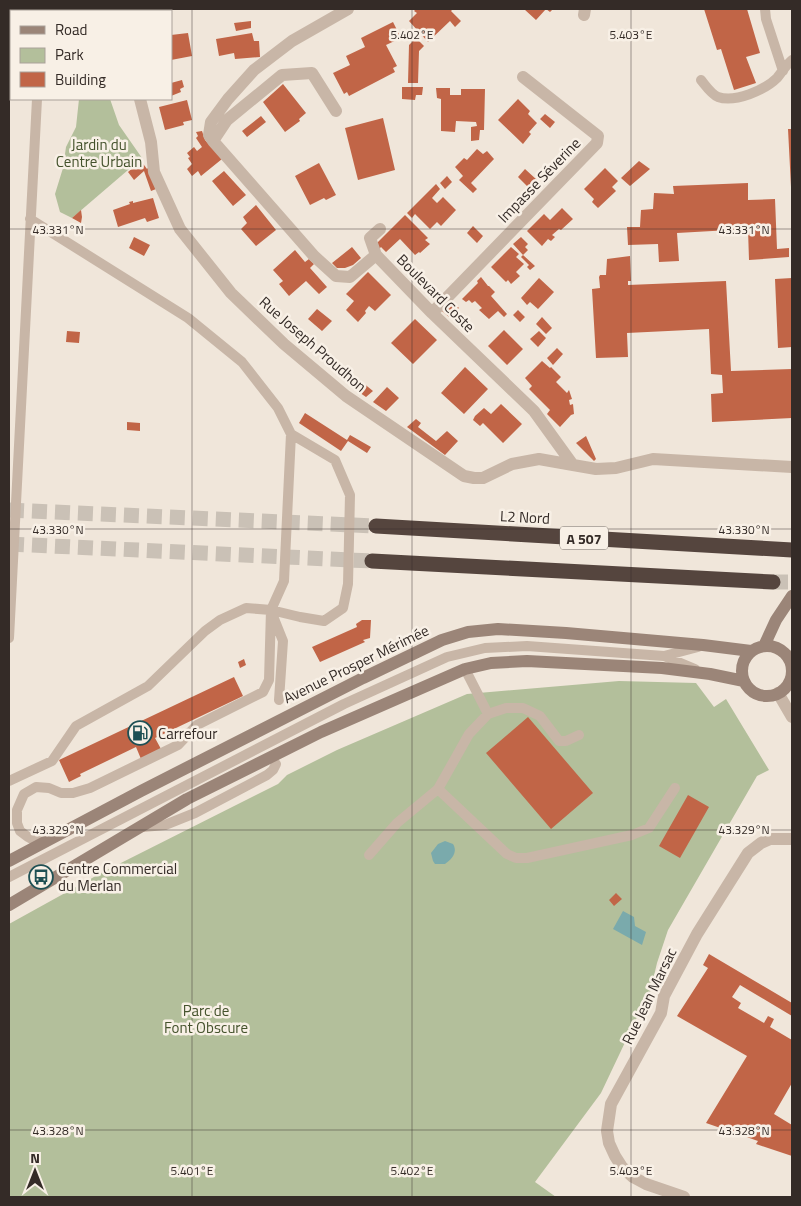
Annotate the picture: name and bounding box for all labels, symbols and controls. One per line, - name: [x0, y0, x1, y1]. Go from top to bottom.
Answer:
- legend: [10, 10, 172, 100]
- text: Road: [55, 18, 87, 41]
- text: 5.402°E: [391, 25, 434, 44]
- text: 5.403°E: [610, 25, 653, 44]
- text: Park: [55, 43, 84, 66]
- text: Building: [55, 68, 106, 91]
- street label: Impasse Séverine: [492, 132, 586, 228]
- park label: Jardin du Centre Urbain: [56, 133, 142, 173]
- text: 43.331°N: [32, 220, 84, 239]
- text: 43.331°N: [718, 220, 770, 239]
- street label: Boulevard Coste: [392, 249, 480, 337]
- street label: Rue Joseph Proudhon: [254, 291, 372, 397]
- street label: L2 Nord: [500, 504, 550, 530]
- text: 43.330°N: [32, 520, 84, 539]
- text: 43.330°N: [718, 520, 770, 539]
- road number: A 507: [560, 526, 608, 550]
- street label: Avenue Prosper Mérimée: [279, 619, 433, 709]
- fuel station icon: Carrefour: [127, 720, 153, 746]
- place label: Carrefour: [158, 722, 217, 745]
- text: 43.329°N: [32, 820, 84, 839]
- text: 43.329°N: [718, 820, 770, 839]
- place label: Centre Commercial du Merlan: [58, 857, 177, 897]
- bus stop icon: Centre Commercial du Merlan: [28, 864, 54, 890]
- street label: Rue Jean Marsac: [616, 944, 682, 1048]
- park label: Parc de Font Obscure: [164, 999, 248, 1039]
- text: 43.328°N: [32, 1121, 84, 1140]
- text: 43.328°N: [718, 1121, 770, 1140]
- north arrow: [10, 1146, 60, 1196]
- text: N: [30, 1147, 40, 1168]
- text: 5.401°E: [171, 1161, 214, 1180]
- text: 5.402°E: [391, 1161, 434, 1180]
- text: 5.403°E: [610, 1161, 653, 1180]

